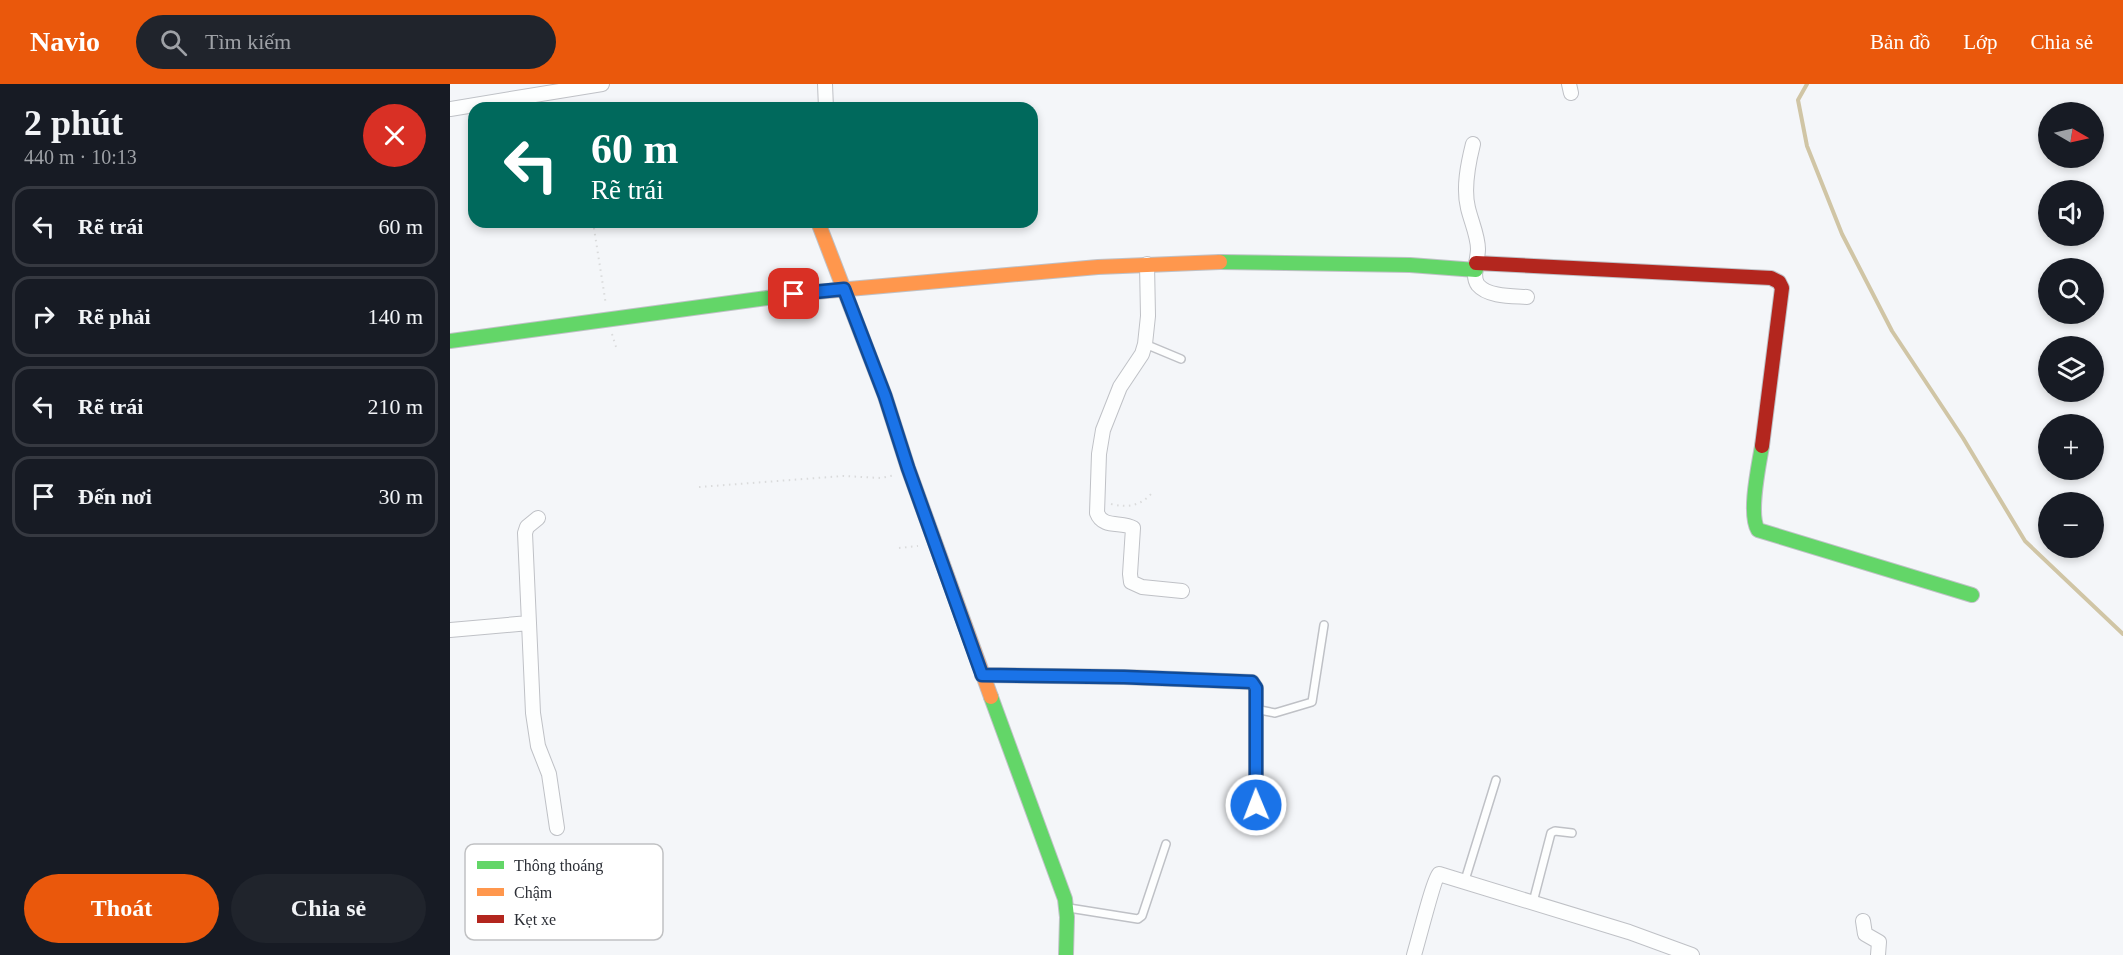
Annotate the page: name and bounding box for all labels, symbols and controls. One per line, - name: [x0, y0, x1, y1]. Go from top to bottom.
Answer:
- search box: [136, 15, 556, 69]
- text: Navio: [30, 26, 100, 57]
- icon: search: [157, 26, 190, 59]
- text: Tìm kiếm: [205, 29, 291, 54]
- text: Bản đồ: [1870, 30, 1930, 54]
- text: Lớp: [1963, 30, 1998, 54]
- text: Chia sẻ: [2031, 30, 2093, 54]
- north arrow: [2038, 102, 2104, 168]
- map controls: [2038, 102, 2104, 558]
- text: 2 phút: [24, 103, 123, 143]
- button: close: [363, 104, 426, 167]
- icon: left: [492, 126, 570, 204]
- text: 60 m: [591, 126, 679, 172]
- text: 440 m · 10:13: [24, 146, 137, 168]
- text: Rẽ trái: [591, 175, 664, 205]
- button: sound: [2038, 180, 2104, 246]
- icon: left: [27, 210, 60, 243]
- text: Rẽ trái: [78, 214, 143, 239]
- text: 60 m: [378, 214, 423, 239]
- button: search: [2038, 258, 2104, 324]
- pin: [768, 268, 819, 319]
- icon: arrive: [777, 277, 810, 310]
- icon: right: [27, 300, 60, 333]
- text: Rẽ phải: [78, 304, 151, 329]
- text: 140 m: [367, 304, 423, 329]
- button: layers: [2038, 336, 2104, 402]
- icon: left: [27, 390, 60, 423]
- text: Rẽ trái: [78, 394, 143, 419]
- text: 210 m: [367, 394, 423, 419]
- button: +: [2038, 414, 2104, 480]
- icon: arrive: [27, 480, 60, 513]
- text: Đến nơi: [78, 484, 152, 509]
- text: 30 m: [378, 484, 423, 509]
- button: −: [2038, 492, 2104, 558]
- position arrow: [1224, 773, 1288, 837]
- legend: [465, 844, 663, 940]
- text: Thông thoáng: [514, 857, 603, 875]
- button: Thoát: [24, 874, 219, 943]
- button: Chia sẻ: [231, 874, 426, 943]
- text: Chậm: [514, 884, 553, 901]
- text: Kẹt xe: [514, 911, 556, 928]

